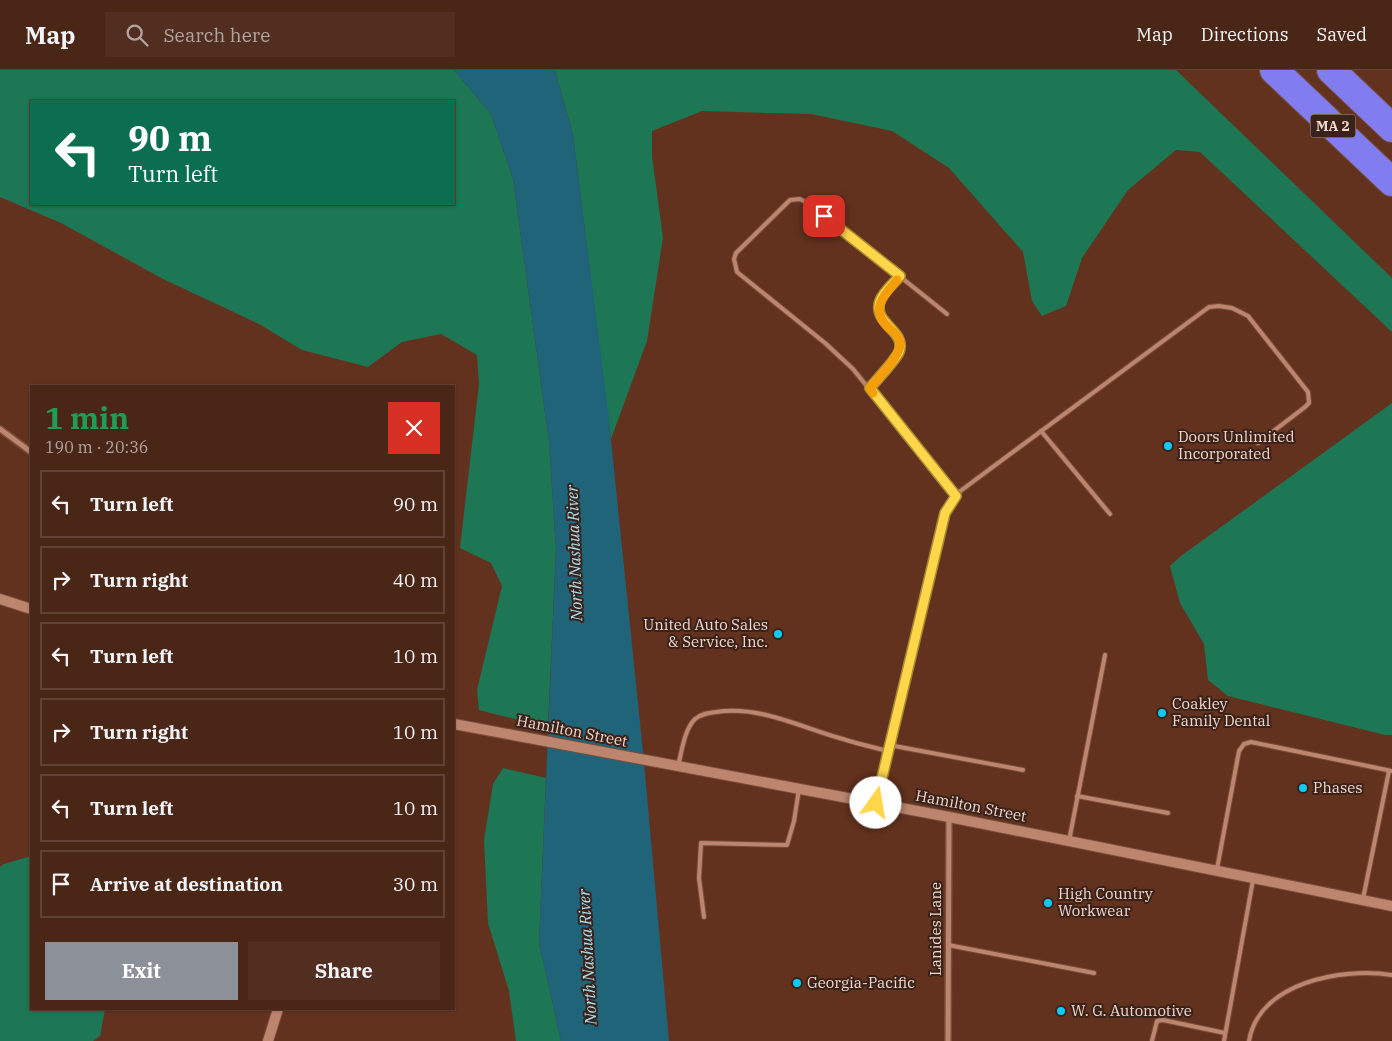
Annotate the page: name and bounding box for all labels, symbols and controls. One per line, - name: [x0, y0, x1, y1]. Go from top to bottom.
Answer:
- search box: [105, 12, 455, 57]
- text: Map: [25, 19, 75, 51]
- icon: search: [123, 21, 151, 49]
- text: Search here: [163, 23, 270, 47]
- text: Map: [1136, 23, 1173, 46]
- text: Directions: [1201, 23, 1289, 46]
- text: Saved: [1317, 23, 1367, 46]
- road number: MA 2: [1310, 114, 1356, 138]
- text: 90 m: [128, 115, 212, 161]
- icon: left: [45, 120, 110, 185]
- text: Turn left: [128, 159, 218, 188]
- pin: [803, 195, 845, 237]
- icon: arrive: [810, 202, 838, 230]
- text: 1 min: [45, 398, 129, 437]
- button: close: [388, 402, 440, 454]
- place label: Doors Unlimited Incorporated: [1178, 427, 1295, 463]
- text: 190 m · 20:36: [45, 437, 148, 457]
- marker: Doors Unlimited Incorporated: [1162, 440, 1174, 452]
- water label: North Nashua River: [562, 484, 586, 622]
- icon: left: [47, 490, 75, 518]
- text: Turn left: [90, 492, 173, 516]
- text: 90 m: [393, 492, 438, 516]
- icon: right: [47, 566, 75, 594]
- text: Turn right: [90, 568, 188, 592]
- text: 40 m: [393, 568, 438, 592]
- place label: United Auto Sales & Service, Inc.: [643, 615, 768, 651]
- marker: United Auto Sales & Service, Inc.: [772, 628, 784, 640]
- icon: left: [47, 642, 75, 670]
- text: Turn left: [90, 644, 173, 668]
- text: 10 m: [393, 644, 438, 668]
- place label: Coakley Family Dental: [1172, 694, 1270, 730]
- marker: Coakley Family Dental: [1156, 707, 1168, 719]
- street label: Hamilton Street: [515, 710, 629, 751]
- icon: right: [47, 718, 75, 746]
- text: Turn right: [90, 720, 188, 744]
- text: 10 m: [393, 720, 438, 744]
- position arrow: [849, 776, 901, 828]
- place label: Phases: [1313, 778, 1363, 797]
- marker: Phases: [1297, 782, 1309, 794]
- street label: Hamilton Street: [914, 785, 1028, 826]
- icon: left: [47, 794, 75, 822]
- text: Turn left: [90, 796, 173, 820]
- text: 10 m: [393, 796, 438, 820]
- icon: arrive: [47, 870, 75, 898]
- text: Arrive at destination: [90, 872, 283, 896]
- text: 30 m: [393, 872, 438, 896]
- street label: Lanides Lane: [926, 882, 945, 976]
- place label: High Country Workwear: [1058, 884, 1153, 920]
- water label: North Nashua River: [573, 888, 601, 1026]
- marker: High Country Workwear: [1042, 897, 1054, 909]
- button: Exit: [45, 942, 238, 1000]
- button: Share: [248, 942, 440, 1000]
- place label: Georgia-Pacific: [807, 973, 915, 992]
- marker: Georgia-Pacific: [791, 977, 803, 989]
- place label: W. G. Automotive: [1071, 1001, 1192, 1020]
- marker: W. G. Automotive: [1055, 1005, 1067, 1017]

